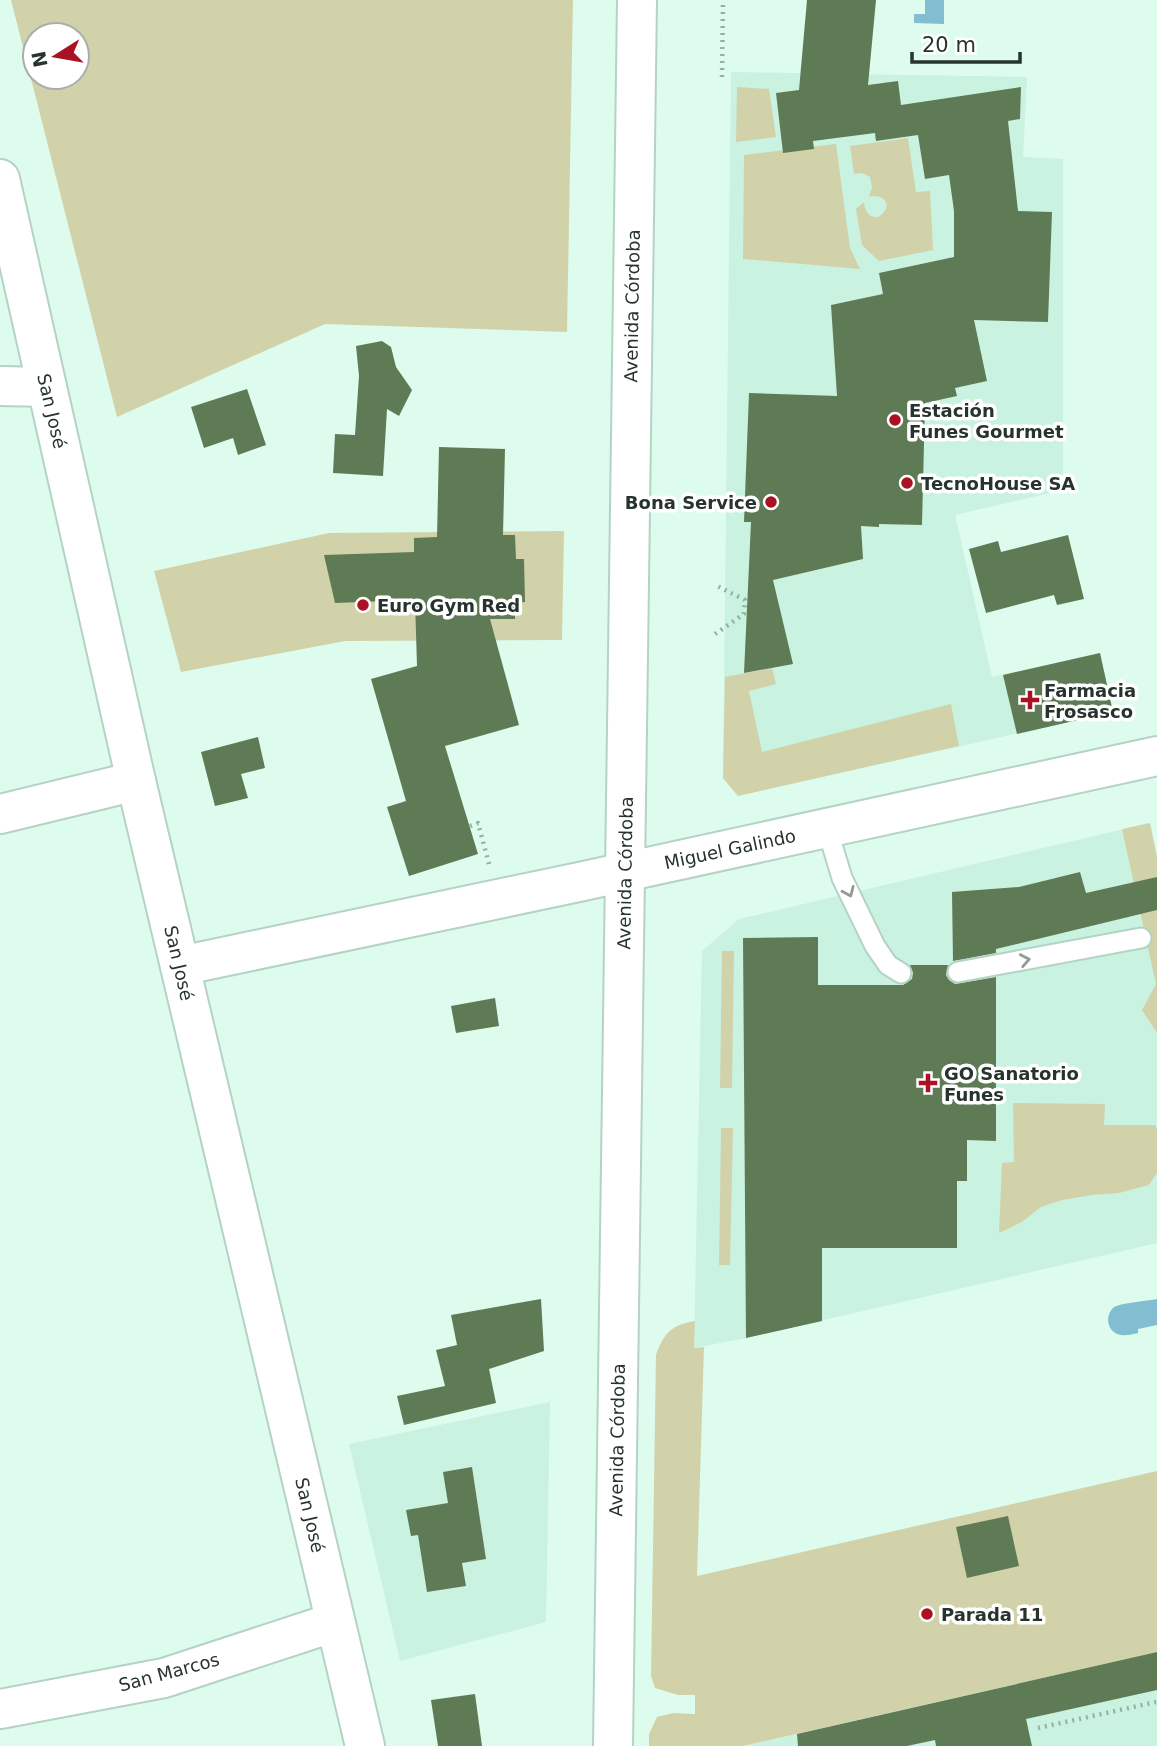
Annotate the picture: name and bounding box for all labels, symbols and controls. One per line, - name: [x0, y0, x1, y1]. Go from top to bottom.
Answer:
- north arrow: [21, 21, 91, 91]
- scale bar: [912, 21, 1020, 65]
- text: 20 m: [922, 33, 976, 57]
- text: N: [27, 49, 52, 69]
- street label: Avenida Córdoba: [620, 229, 644, 383]
- street label: San José: [33, 371, 71, 451]
- place label: Estación Funes Gourmet: [909, 400, 1064, 442]
- marker: Estación Funes Gourmet: [887, 412, 903, 428]
- place label: TecnoHouse SA: [921, 473, 1075, 494]
- marker: TecnoHouse SA: [899, 475, 915, 491]
- place label: Bona Service: [625, 492, 757, 513]
- marker: Bona Service: [763, 494, 779, 510]
- place label: Euro Gym Red: [377, 595, 520, 616]
- marker: Euro Gym Red: [355, 597, 371, 613]
- place label: Farmacia Frosasco: [1044, 680, 1136, 722]
- marker: Farmacia Frosasco: [1022, 692, 1038, 708]
- street label: Avenida Córdoba: [613, 796, 637, 950]
- street label: Miguel Galindo: [662, 825, 798, 873]
- one-way arrow: [841, 885, 855, 897]
- street label: San José: [160, 923, 198, 1003]
- one-way arrow: [1019, 953, 1031, 968]
- place label: GO Sanatorio Funes: [944, 1063, 1079, 1105]
- marker: GO Sanatorio Funes: [918, 1073, 938, 1093]
- street label: Avenida Córdoba: [605, 1363, 629, 1517]
- street label: San José: [291, 1475, 329, 1555]
- place label: Parada 11: [941, 1604, 1043, 1625]
- marker: Parada 11: [919, 1606, 935, 1622]
- street label: San Marcos: [116, 1648, 222, 1696]

